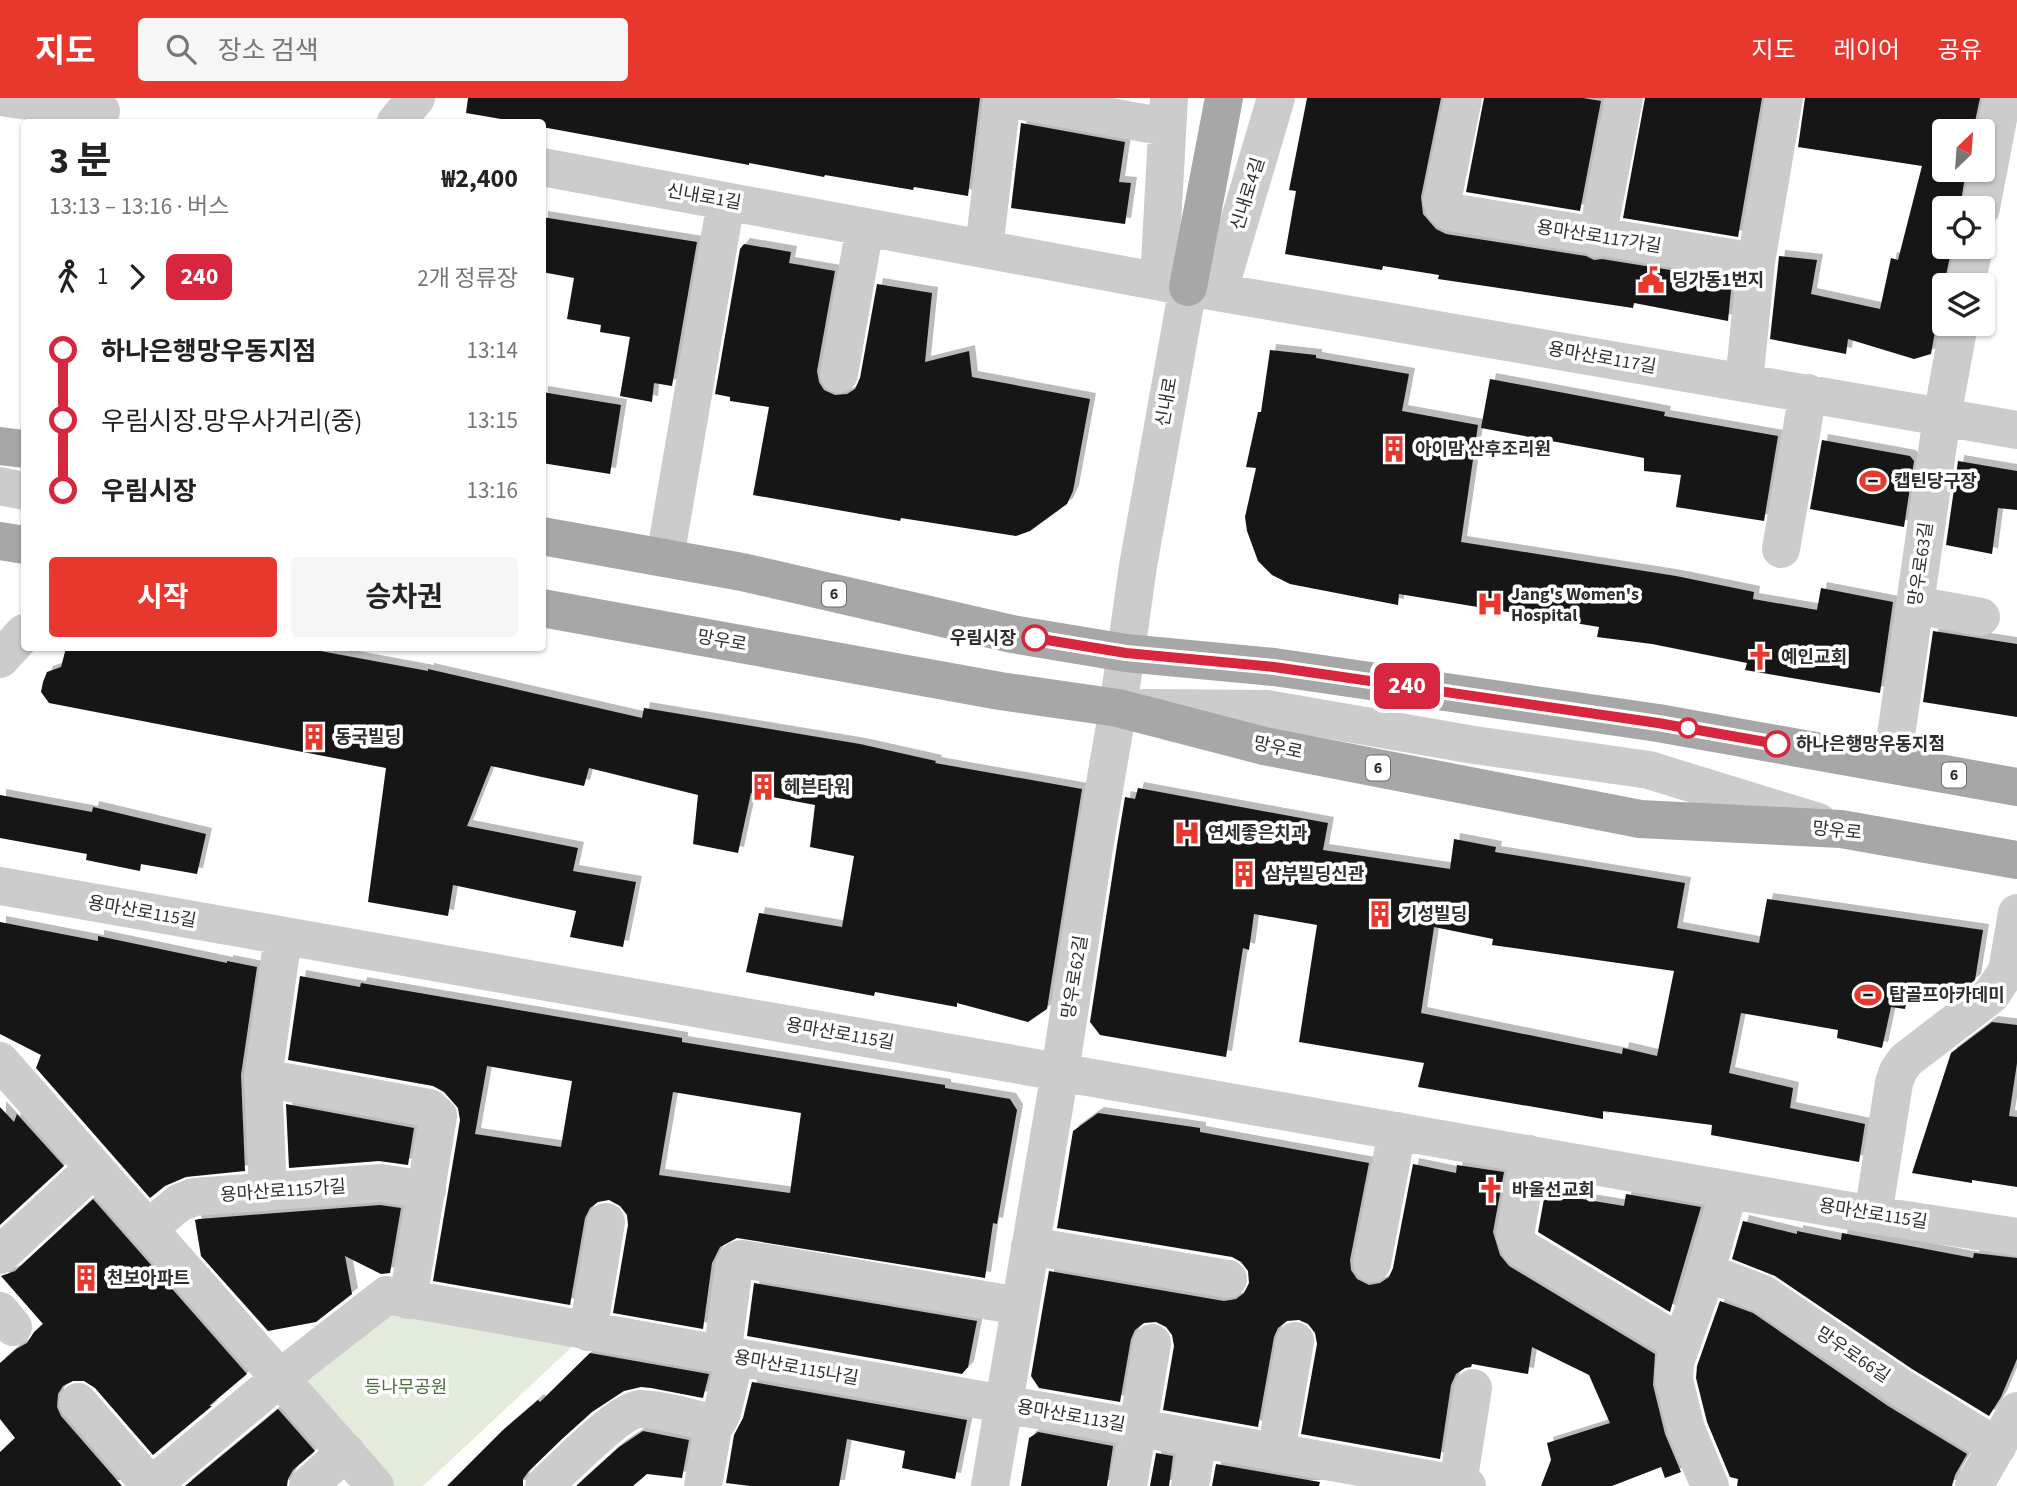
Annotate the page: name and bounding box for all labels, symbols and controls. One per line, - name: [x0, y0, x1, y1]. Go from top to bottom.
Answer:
- search box: [138, 18, 628, 81]
- text: 지도: [35, 28, 96, 75]
- icon: search: [162, 30, 200, 68]
- text: 장소 검색: [218, 32, 319, 69]
- text: 지도: [1751, 33, 1796, 68]
- text: 레이어: [1834, 33, 1900, 68]
- text: 공유: [1938, 33, 1982, 68]
- north arrow: [1932, 119, 1995, 182]
- map controls: [1932, 119, 1995, 336]
- text: 3 분: [49, 134, 112, 188]
- street label: 신내로4길: [1225, 154, 1271, 234]
- text: ₩2,400: [442, 160, 518, 197]
- street label: 신내로1길: [665, 178, 743, 216]
- text: 13:13 – 13:16 · 버스: [49, 190, 229, 223]
- button: locate: [1932, 196, 1995, 259]
- street label: 용마산로117가길: [1535, 215, 1663, 259]
- icon: walk: [49, 258, 87, 296]
- icon: forward: [118, 258, 156, 296]
- text: 240: [180, 259, 218, 294]
- text: 1: [97, 260, 108, 293]
- text: 2개 정류장: [417, 262, 518, 295]
- public building icon: 딩가동1번지: [1636, 265, 1666, 295]
- place label: 딩가동1번지: [1672, 268, 1764, 293]
- button: layers: [1932, 273, 1995, 336]
- text: 하나은행망우동지점: [101, 333, 316, 370]
- text: 13:14: [467, 334, 518, 367]
- street label: 용마산로117길: [1546, 336, 1658, 380]
- street label: 신내로: [1150, 375, 1184, 429]
- text: 우림시장.망우사거리(중): [101, 403, 362, 440]
- text: 13:15: [467, 404, 518, 437]
- building icon: 아이맘 산후조리원: [1379, 434, 1409, 464]
- place label: 아이맘 산후조리원: [1415, 437, 1551, 462]
- sports icon: 캡틴당구장: [1858, 466, 1888, 496]
- place label: 캡틴당구장: [1894, 469, 1977, 494]
- text: 우림시장: [101, 473, 197, 510]
- text: 13:16: [467, 474, 518, 507]
- street label: 망우로63길: [1903, 521, 1939, 607]
- button: 시작: [49, 557, 277, 637]
- button: 승차권: [291, 557, 518, 637]
- road number: 6: [822, 582, 846, 607]
- place label: Jang's Women's Hospital: [1511, 582, 1639, 628]
- hospital icon: Jang's Women's Hospital: [1475, 589, 1505, 619]
- street label: 망우로: [695, 624, 749, 658]
- marker: 우림시장: [1022, 625, 1048, 651]
- place label: 우림시장: [950, 626, 1016, 651]
- church icon: 예인교회: [1745, 642, 1775, 672]
- place label: 예인교회: [1781, 645, 1847, 670]
- line badge: 240: [1367, 663, 1447, 709]
- text: 240: [1388, 668, 1426, 703]
- unlabelled marker: [1678, 718, 1698, 738]
- building icon: 동국빌딩: [299, 722, 329, 752]
- place label: 동국빌딩: [335, 725, 401, 750]
- street label: 망우로: [1251, 731, 1305, 765]
- marker: 하나은행망우동지점: [1764, 731, 1790, 757]
- place label: 하나은행망우동지점: [1796, 732, 1945, 757]
- road number: 6: [1366, 755, 1390, 780]
- road number: 6: [1942, 762, 1966, 788]
- building icon: 헤븐타워: [748, 772, 778, 802]
- place label: 헤븐타워: [784, 775, 850, 800]
- street label: 망우로: [1811, 816, 1863, 846]
- hospital icon: 연세좋은치과: [1172, 818, 1202, 848]
- place label: 연세좋은치과: [1208, 821, 1308, 846]
- building icon: 삼부빌딩신관: [1229, 859, 1259, 889]
- place label: 삼부빌딩신관: [1265, 862, 1365, 887]
- street label: 용마산로115길: [86, 890, 198, 934]
- building icon: 기성빌딩: [1365, 899, 1395, 929]
- place label: 기성빌딩: [1401, 902, 1467, 927]
- street label: 망우로62길: [1056, 933, 1094, 1021]
- sports icon: 탑골프아카데미: [1853, 980, 1883, 1010]
- place label: 탑골프아카데미: [1889, 983, 2005, 1008]
- street label: 용마산로115길: [784, 1012, 896, 1056]
- street label: 용마산로115가길: [219, 1174, 347, 1208]
- church icon: 바울선교회: [1476, 1175, 1506, 1205]
- place label: 바울선교회: [1512, 1178, 1595, 1203]
- street label: 용마산로115길: [1817, 1193, 1929, 1235]
- building icon: 천보아파트: [71, 1263, 101, 1293]
- place label: 천보아파트: [107, 1266, 190, 1291]
- street label: 망우로66길: [1811, 1321, 1895, 1389]
- street label: 용마산로115나길: [732, 1345, 860, 1391]
- park label: 등나무공원: [365, 1375, 447, 1400]
- street label: 용마산로113길: [1015, 1394, 1127, 1438]

